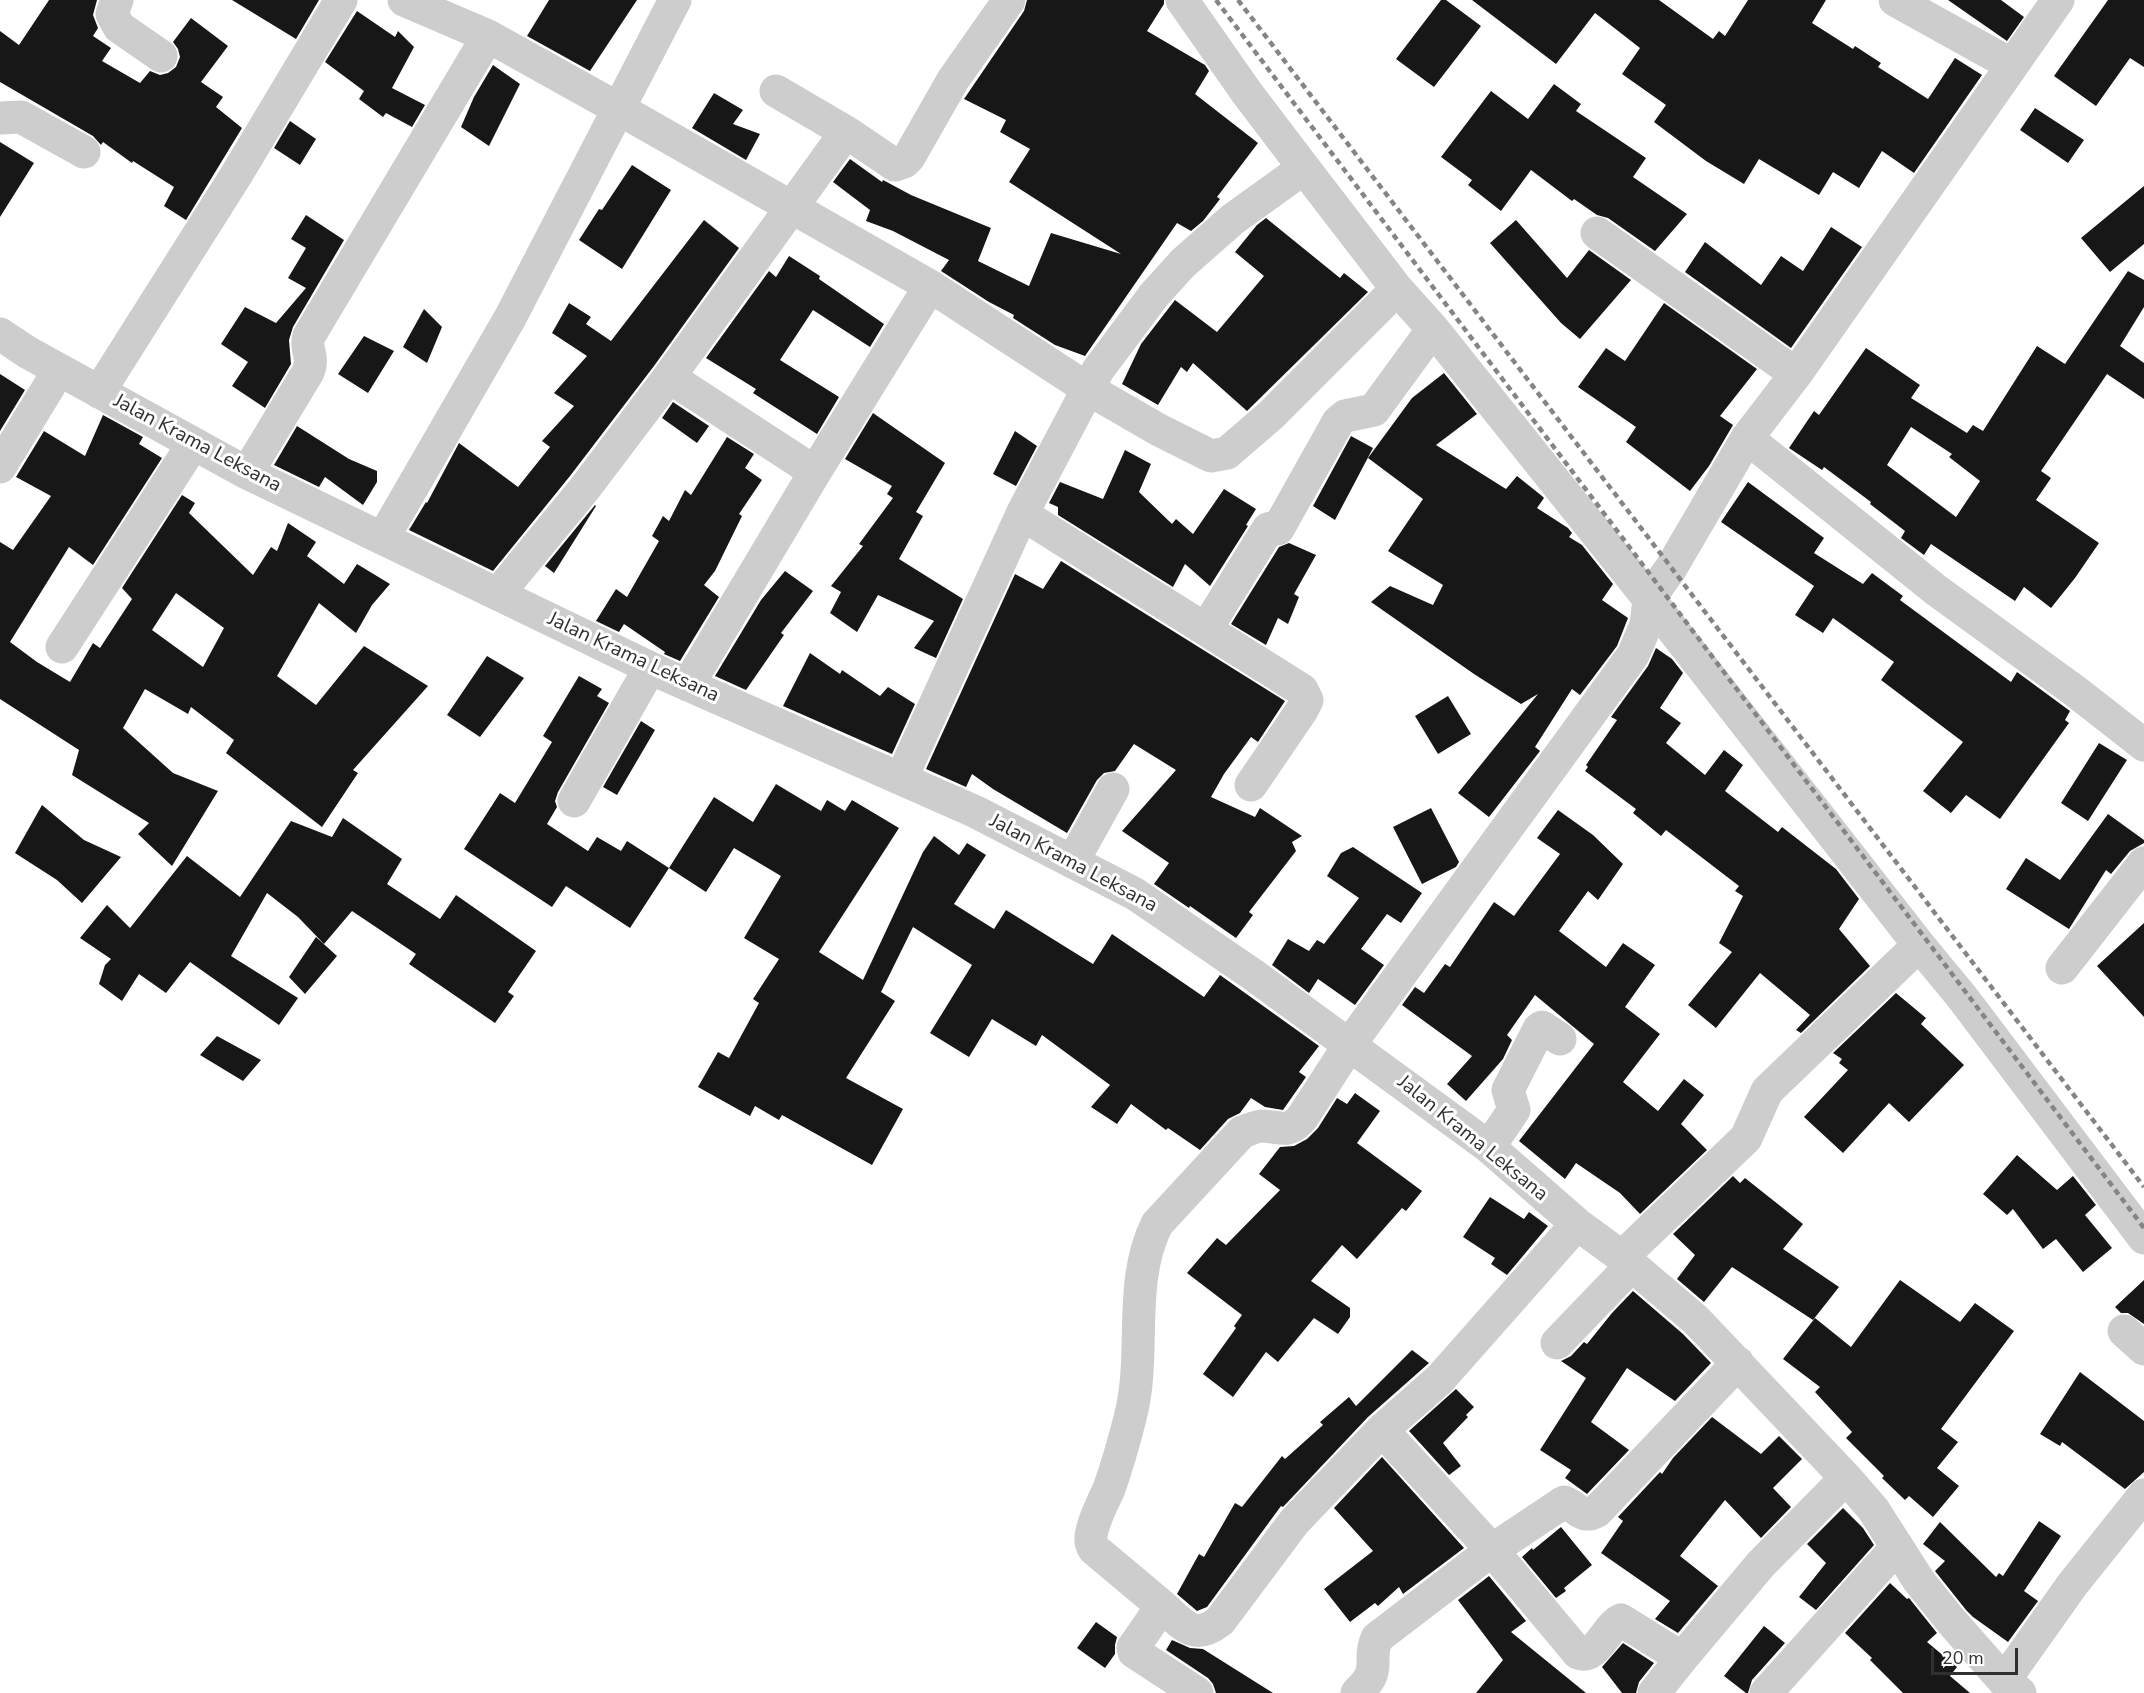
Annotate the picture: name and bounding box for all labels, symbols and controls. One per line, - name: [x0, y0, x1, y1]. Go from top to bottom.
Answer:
- street label: Jalan Krama Leksana: [109, 390, 285, 498]
- street label: Jalan Krama Leksana: [543, 608, 723, 708]
- street label: Jalan Krama Leksana: [985, 810, 1161, 918]
- street label: Jalan Krama Leksana: [1392, 1071, 1552, 1207]
- scale bar: [1934, 1636, 2021, 1674]
- text: 20 m: [1942, 1646, 1984, 1670]

